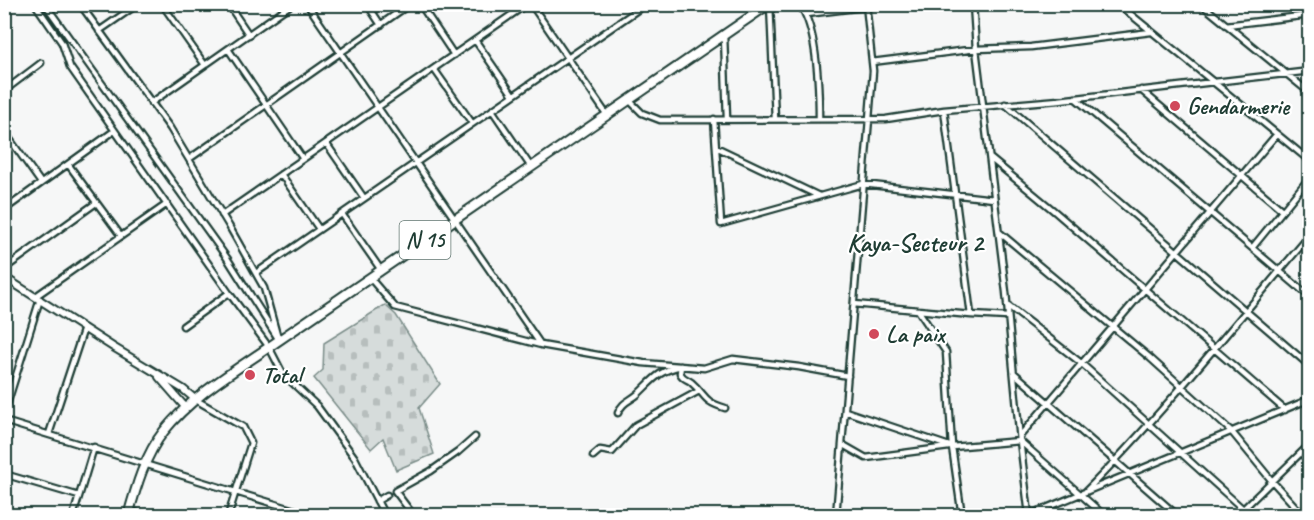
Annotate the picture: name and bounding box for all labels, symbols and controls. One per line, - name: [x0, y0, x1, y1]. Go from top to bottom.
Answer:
- place label: Gendarmerie: [1187, 91, 1291, 121]
- marker: Gendarmerie: [1168, 99, 1182, 113]
- road number: N 15: [400, 221, 450, 259]
- district label: Kaya-Secteur 2: [847, 226, 985, 259]
- place label: La paix: [886, 319, 947, 349]
- marker: La paix: [867, 327, 881, 341]
- place label: Total: [262, 360, 306, 390]
- marker: Total: [243, 368, 257, 382]

